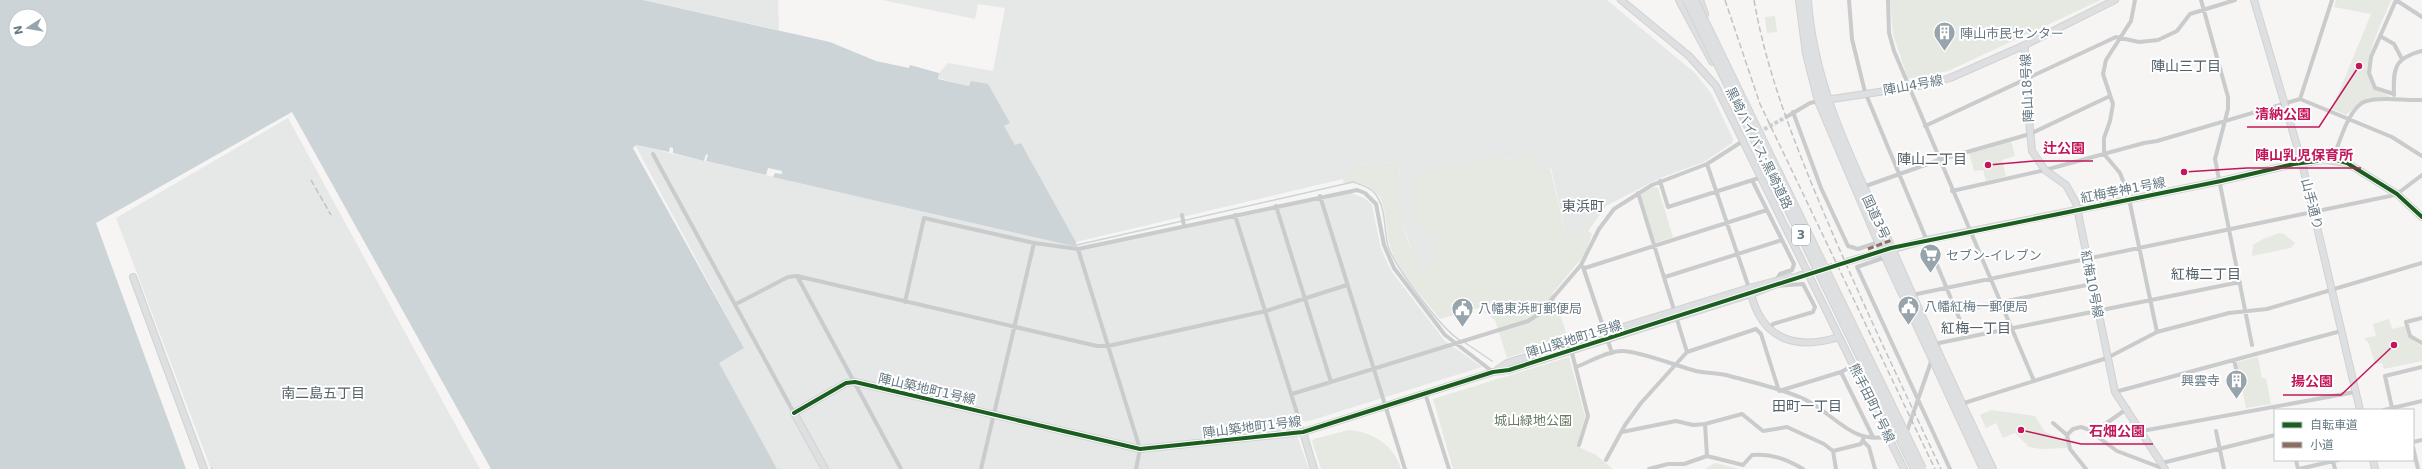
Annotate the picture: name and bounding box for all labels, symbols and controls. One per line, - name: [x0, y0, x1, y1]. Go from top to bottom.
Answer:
- north arrow: [8, 8, 48, 48]
- building icon: 陣山市民センター: [1931, 20, 1957, 53]
- text: N: [11, 24, 26, 36]
- place label: 陣山市民センター: [1960, 26, 2064, 41]
- street label: 陣山18号線: [2018, 53, 2036, 123]
- district label: 陣山三丁目: [2151, 58, 2221, 74]
- street label: 陣山4号線: [1882, 72, 1944, 98]
- street label: 黒崎バイパス;黒崎道路: [1723, 84, 1795, 212]
- callout: 清納公園: [2247, 101, 2319, 127]
- text: 清納公園: [2255, 106, 2311, 122]
- callout: 辻公園: [2035, 135, 2093, 161]
- text: 辻公園: [2043, 140, 2085, 156]
- callout: 陣山乳児保育所: [2247, 142, 2361, 168]
- text: 陣山乳児保育所: [2255, 147, 2353, 163]
- district label: 陣山二丁目: [1897, 151, 1967, 167]
- street label: 紅梅幸神1号線: [2079, 174, 2167, 206]
- street label: 山手通り: [2298, 177, 2326, 231]
- street label: 国道3号: [1859, 192, 1893, 242]
- district label: 東浜町: [1562, 198, 1604, 214]
- road number: 3: [1792, 225, 1810, 245]
- supermarket icon: セブン-イレブン: [1917, 242, 1943, 275]
- place label: セブン-イレブン: [1946, 248, 2042, 263]
- street label: 紅梅10号線: [2078, 249, 2106, 319]
- district label: 紅梅二丁目: [2171, 266, 2241, 282]
- public building icon: 八幡紅梅一郵便局: [1896, 293, 1922, 326]
- public building icon: 八幡東浜町郵便局: [1449, 295, 1475, 328]
- place label: 八幡紅梅一郵便局: [1924, 299, 2028, 314]
- place label: 八幡東浜町郵便局: [1478, 301, 1582, 316]
- street label: 陣山築地町1号線: [1524, 317, 1624, 361]
- district label: 紅梅一丁目: [1941, 320, 2011, 336]
- street label: 熊手田町1号線: [1846, 361, 1898, 445]
- building icon: 興雲寺: [2223, 367, 2249, 400]
- callout: 揚公園: [2283, 369, 2341, 395]
- street label: 陣山築地町1号線: [877, 371, 977, 407]
- place label: 興雲寺: [2181, 373, 2220, 388]
- text: 揚公園: [2291, 373, 2333, 389]
- district label: 南二島五丁目: [281, 385, 365, 401]
- district label: 田町一丁目: [1772, 398, 1842, 414]
- legend: [2274, 409, 2414, 461]
- park label: 城山緑地公園: [1494, 413, 1572, 428]
- street label: 陣山築地町1号線: [1202, 414, 1302, 440]
- callout: 石畑公園: [2081, 418, 2153, 444]
- text: 自転車道: [2310, 418, 2358, 432]
- text: 石畑公園: [2089, 423, 2145, 439]
- text: 小道: [2310, 438, 2334, 452]

